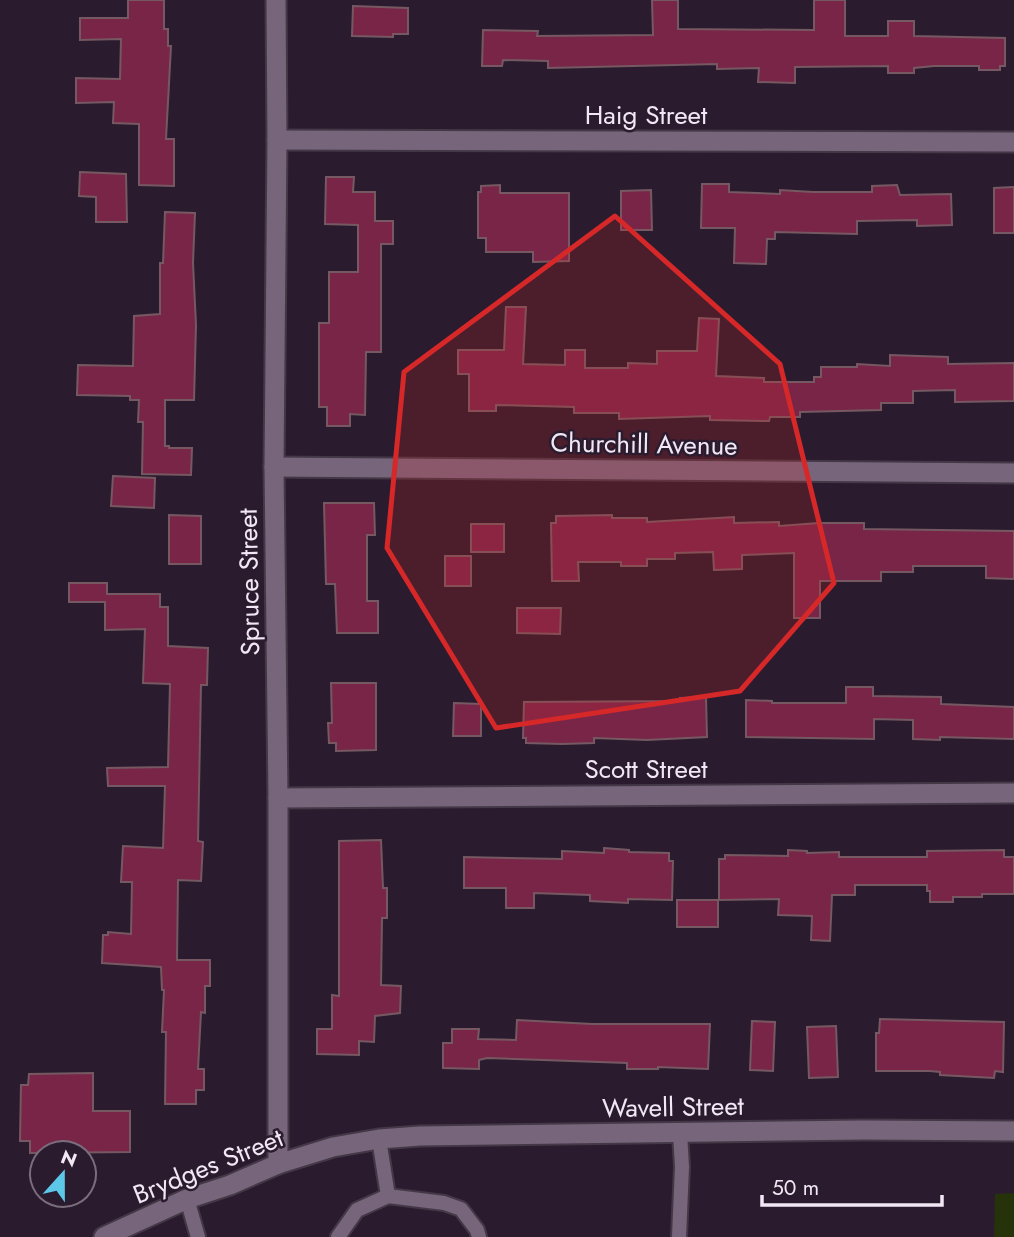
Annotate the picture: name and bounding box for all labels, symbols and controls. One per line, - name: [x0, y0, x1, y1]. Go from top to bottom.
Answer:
- street label: Haig Street: [585, 96, 708, 134]
- street label: Churchill Avenue: [550, 423, 738, 465]
- street label: Spruce Street: [229, 507, 269, 656]
- street label: Scott Street: [584, 750, 708, 788]
- street label: Wavell Street: [602, 1087, 745, 1127]
- street label: Brydges Street: [127, 1118, 290, 1213]
- north arrow: [28, 1139, 98, 1209]
- text: N: [57, 1143, 81, 1174]
- scale bar: [762, 1164, 942, 1208]
- text: 50 m: [772, 1173, 819, 1203]

